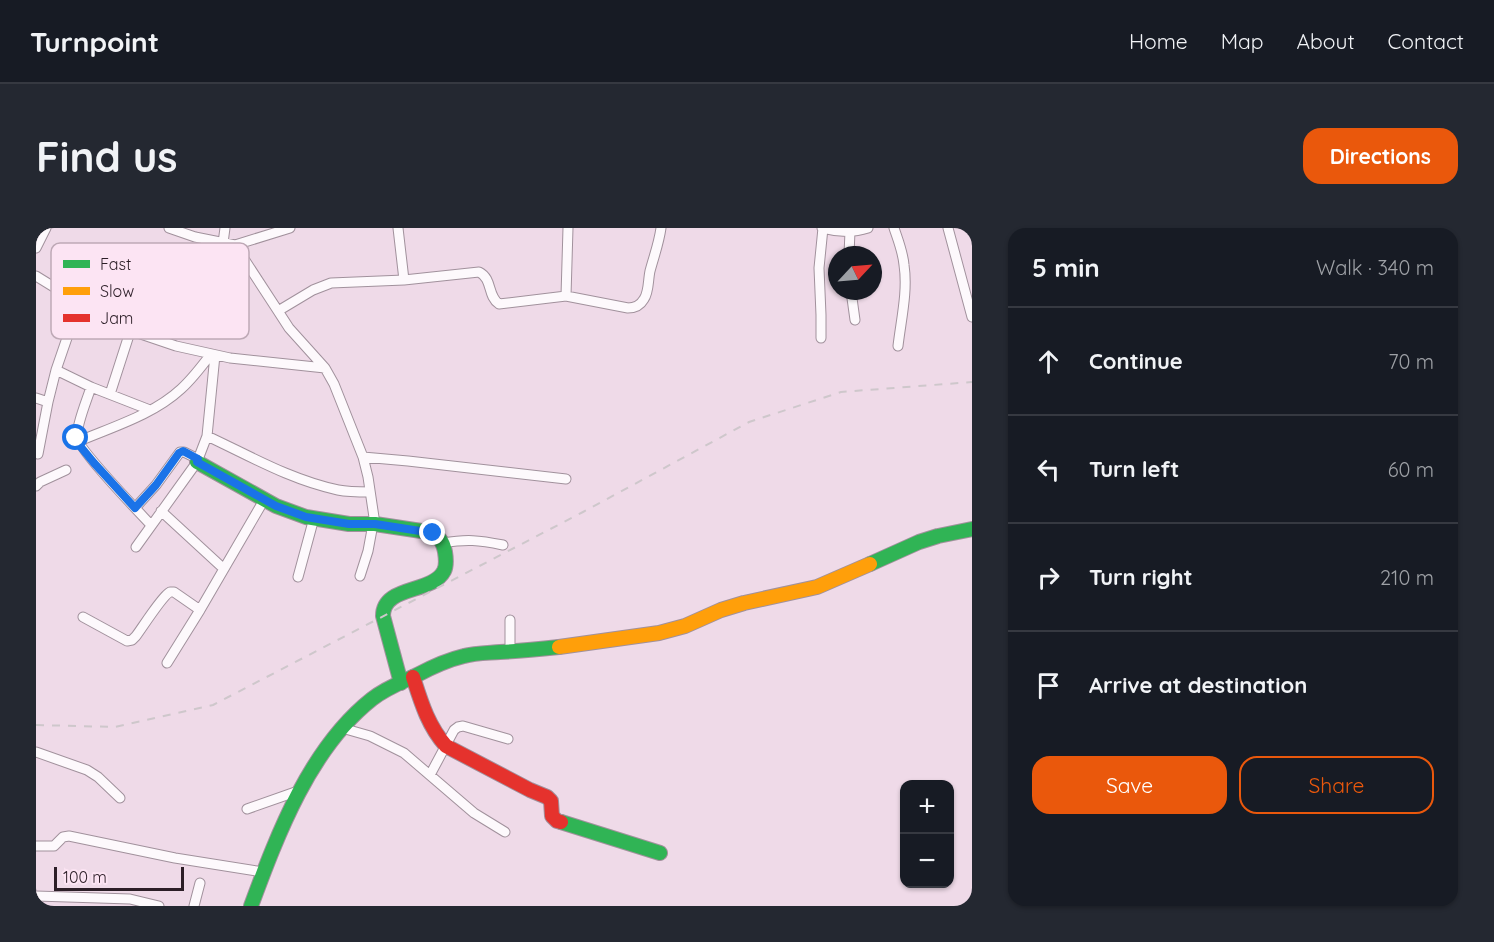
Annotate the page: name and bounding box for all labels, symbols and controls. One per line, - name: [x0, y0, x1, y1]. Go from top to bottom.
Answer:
- text: Turnpoint: [30, 24, 159, 59]
- text: Home: [1129, 28, 1188, 54]
- text: Map: [1221, 28, 1264, 54]
- text: About: [1297, 28, 1355, 54]
- text: Contact: [1388, 28, 1464, 54]
- button: Directions: [1303, 128, 1458, 184]
- text: Find us: [36, 130, 178, 183]
- legend: [51, 243, 249, 339]
- north arrow: [828, 246, 882, 300]
- text: 5 min: [1032, 251, 1100, 284]
- text: Fast: [100, 254, 131, 274]
- text: Walk · 340 m: [1316, 255, 1434, 280]
- text: Slow: [100, 281, 134, 301]
- text: Jam: [100, 308, 133, 328]
- icon: ahead: [1032, 345, 1065, 378]
- text: Continue: [1089, 347, 1183, 375]
- text: 70 m: [1388, 349, 1434, 374]
- route start: [62, 424, 88, 450]
- icon: left: [1032, 453, 1065, 486]
- text: Turn left: [1089, 455, 1179, 483]
- text: 60 m: [1388, 457, 1434, 482]
- route end: [419, 519, 445, 545]
- icon: right: [1032, 561, 1065, 594]
- text: Turn right: [1089, 563, 1193, 591]
- text: 210 m: [1380, 565, 1434, 590]
- icon: arrive: [1032, 669, 1065, 702]
- text: Arrive at destination: [1089, 671, 1307, 699]
- button: Save: [1032, 756, 1227, 814]
- button: Share: [1239, 756, 1434, 814]
- map controls: [900, 780, 954, 888]
- button: +: [900, 780, 954, 834]
- button: −: [900, 834, 954, 888]
- scale bar: [54, 864, 184, 892]
- text: 100 m: [63, 867, 107, 887]

